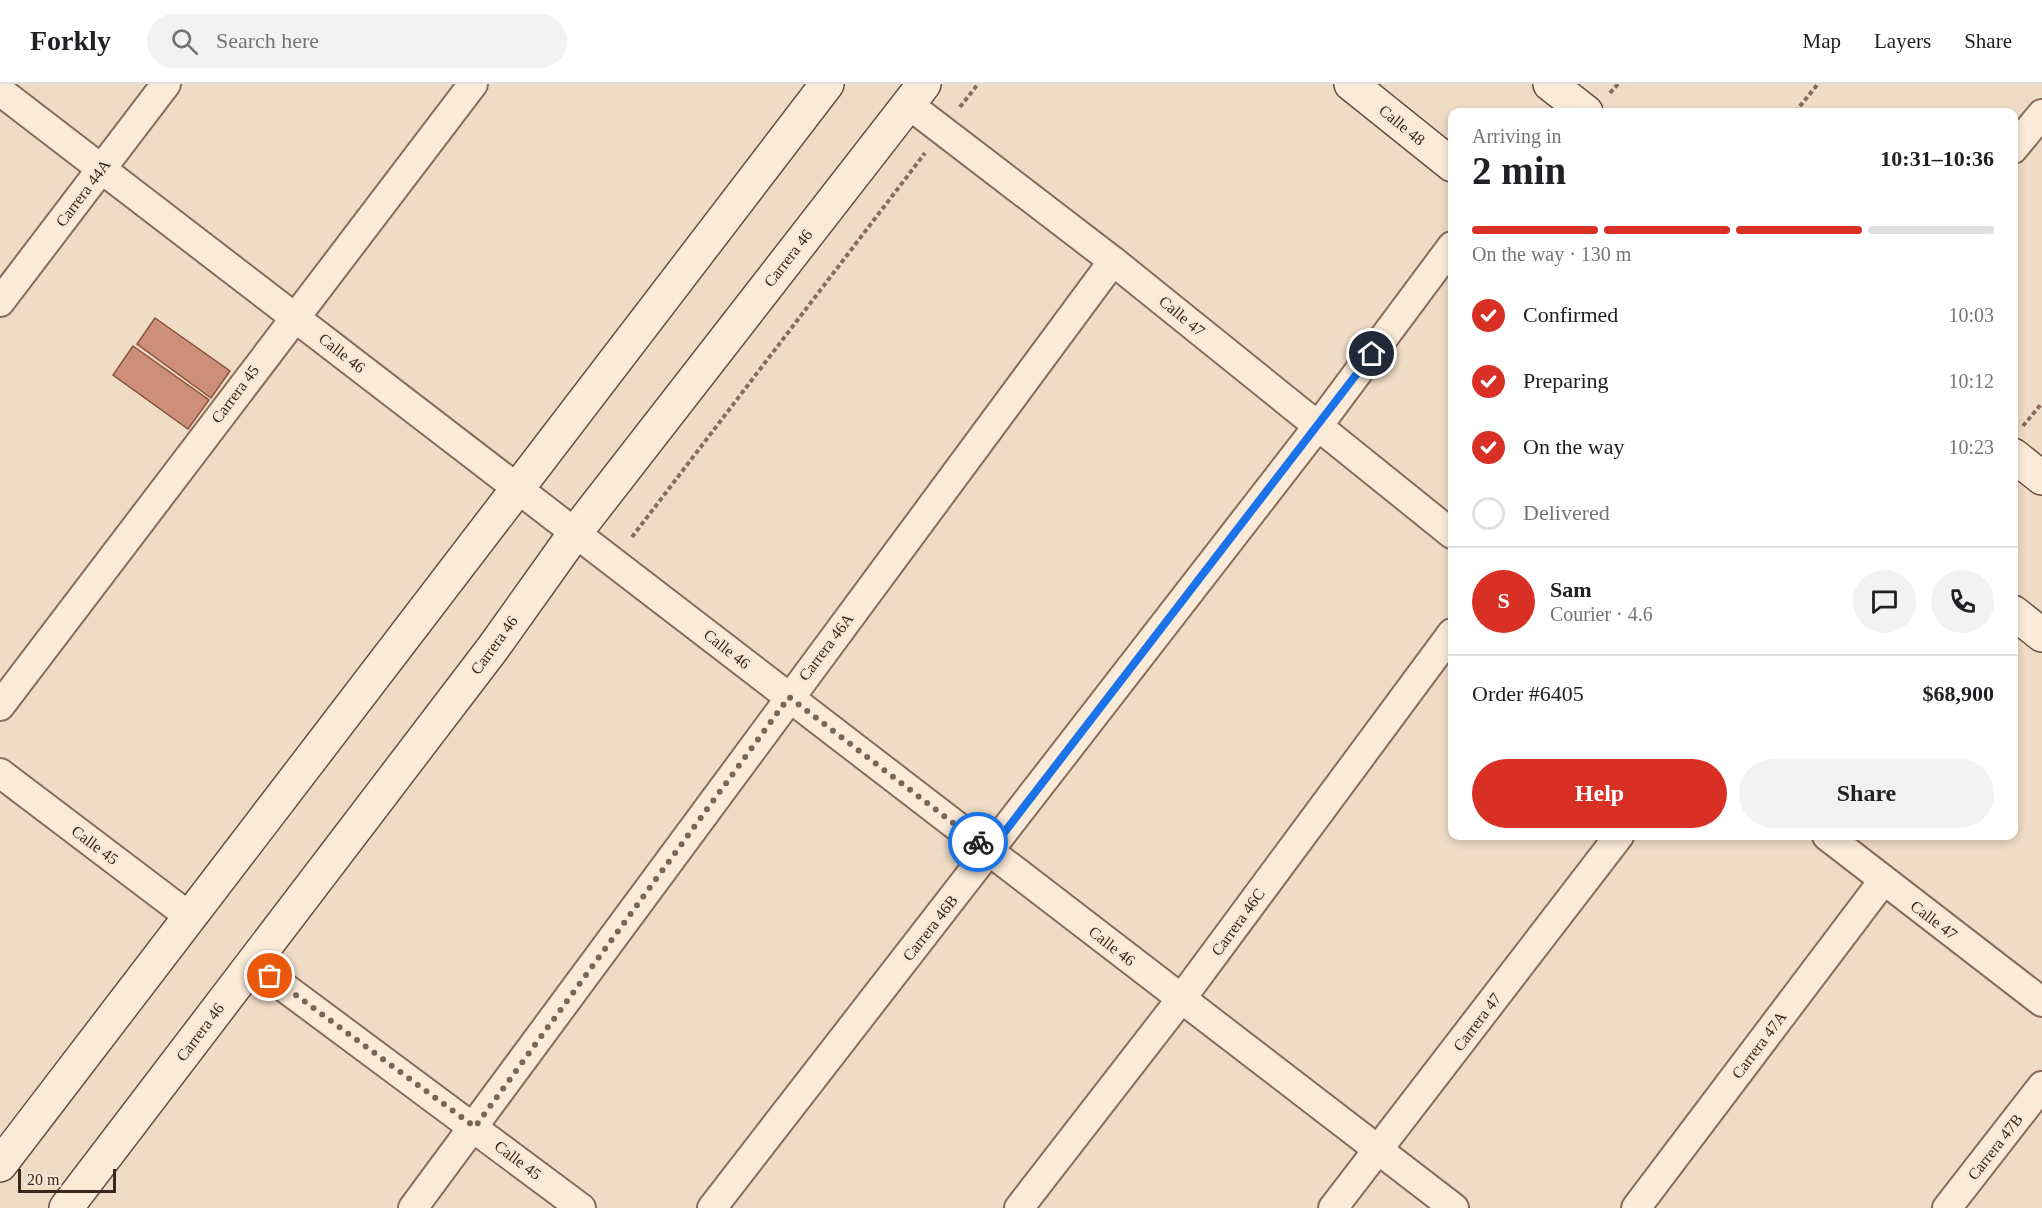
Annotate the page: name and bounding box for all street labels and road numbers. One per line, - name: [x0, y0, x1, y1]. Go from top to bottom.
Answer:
- street label: Calle 48: [1376, 101, 1428, 149]
- street label: Carrera 44A: [52, 156, 114, 230]
- street label: Carrera 46: [760, 226, 816, 290]
- street label: Calle 47: [1156, 292, 1208, 340]
- street label: Calle 46: [316, 330, 368, 376]
- street label: Carrera 45: [208, 362, 262, 426]
- street label: Carrera 46A: [795, 610, 857, 684]
- street label: Carrera 46: [467, 613, 521, 677]
- street label: Calle 46: [701, 626, 753, 672]
- street label: Calle 45: [68, 822, 122, 868]
- street label: Carrera 46C: [1208, 885, 1268, 959]
- street label: Carrera 46B: [899, 892, 961, 964]
- street label: Calle 47: [1907, 897, 1961, 943]
- street label: Calle 46: [1086, 923, 1138, 969]
- street label: Carrera 47: [1450, 990, 1504, 1054]
- street label: Carrera 46: [173, 1000, 227, 1064]
- street label: Carrera 47A: [1728, 1008, 1790, 1082]
- street label: Carrera 47B: [1964, 1111, 2026, 1183]
- street label: Calle 45: [491, 1137, 545, 1183]

